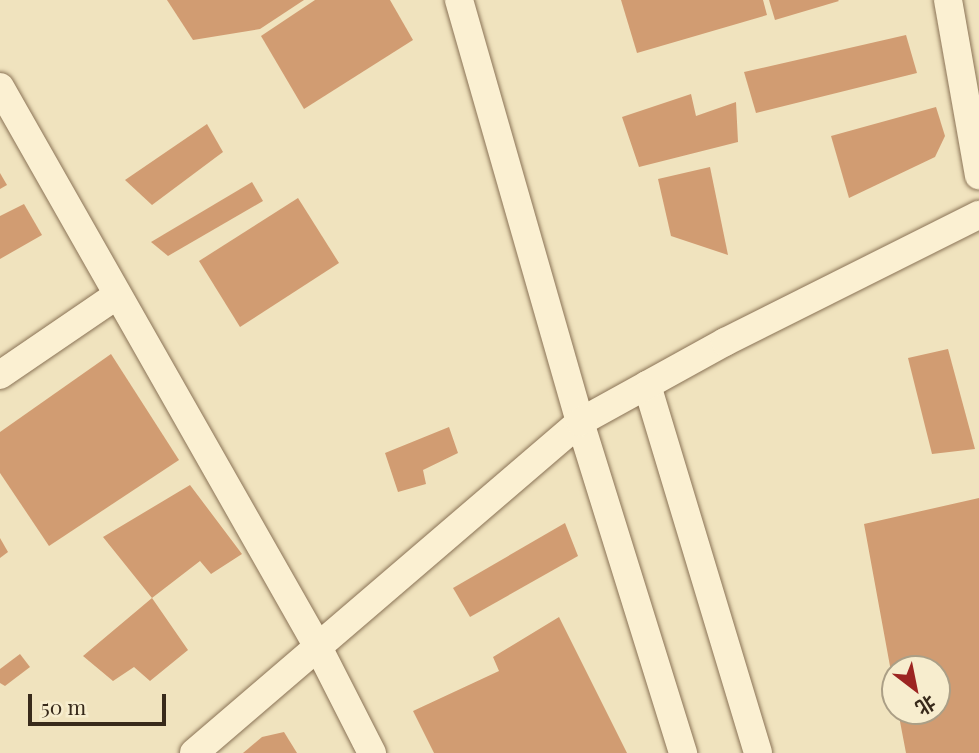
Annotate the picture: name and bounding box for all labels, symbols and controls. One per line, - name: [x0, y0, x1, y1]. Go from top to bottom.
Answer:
- north arrow: [881, 655, 951, 725]
- scale bar: [32, 680, 170, 724]
- text: 北: [911, 690, 941, 722]
- text: 50 m: [41, 692, 86, 720]

